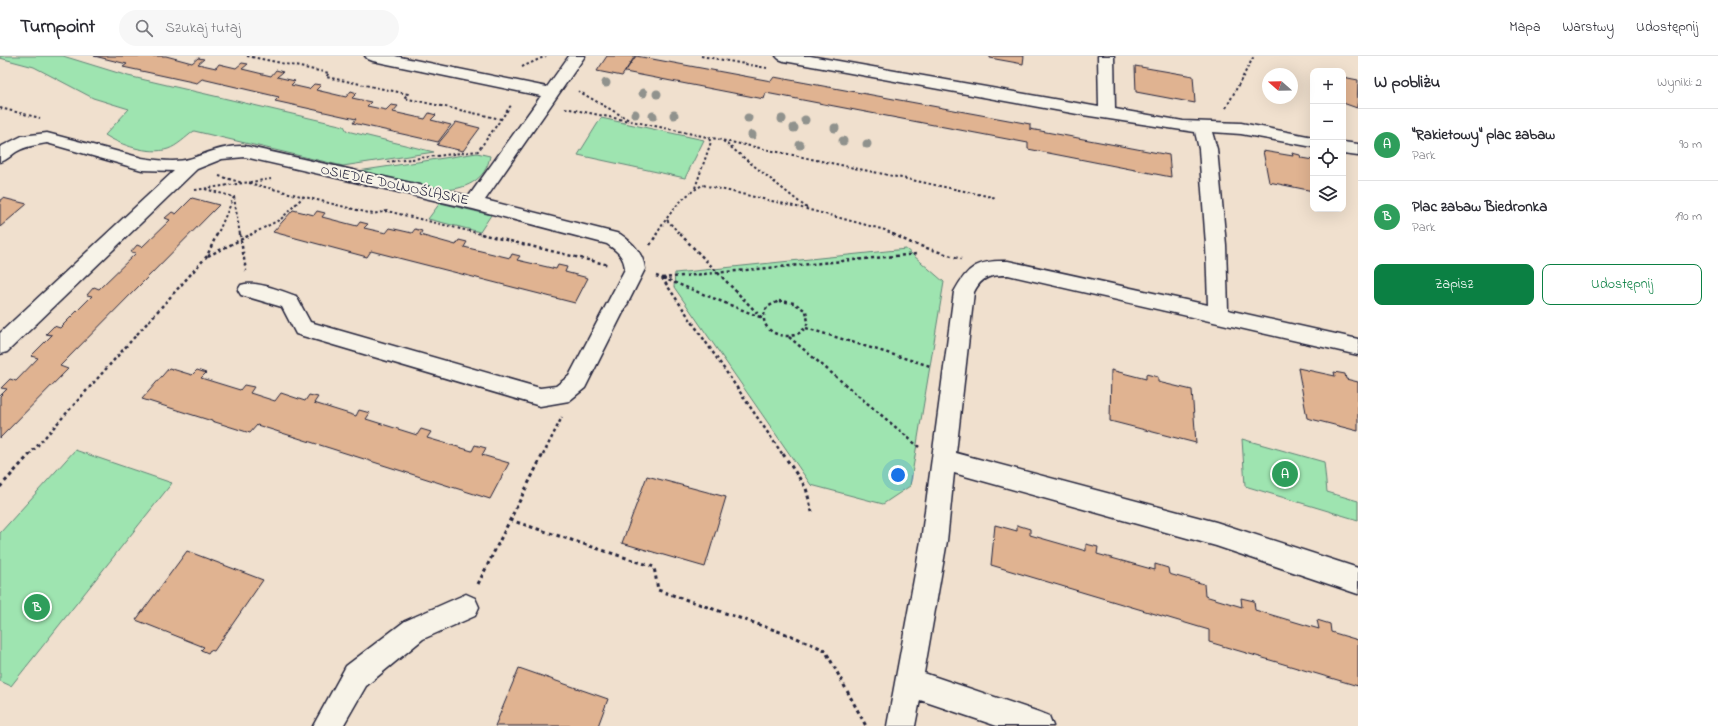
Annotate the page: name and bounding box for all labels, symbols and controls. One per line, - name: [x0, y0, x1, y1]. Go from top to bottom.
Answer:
- search box: [119, 10, 399, 46]
- text: Turnpoint: [20, 14, 95, 41]
- icon: search: [133, 17, 155, 39]
- text: Szukaj tutaj: [165, 17, 241, 39]
- text: Mapa: [1509, 17, 1541, 38]
- text: Warstwy: [1563, 17, 1614, 38]
- text: Udostępnij: [1636, 17, 1698, 38]
- north arrow: [1262, 68, 1298, 104]
- map controls: [1310, 68, 1346, 212]
- button: +: [1310, 68, 1346, 104]
- text: W pobliżu: [1374, 70, 1440, 95]
- text: Wyniki: 2: [1657, 73, 1702, 92]
- button: −: [1310, 104, 1346, 140]
- text: "Rakietowy" plac zabaw: [1412, 124, 1555, 146]
- text: A: [1383, 135, 1391, 154]
- text: 90 m: [1679, 135, 1702, 154]
- button: locate: [1310, 140, 1346, 176]
- text: Park: [1412, 146, 1436, 165]
- street label: OSIEDLE DOLNOŚLĄSKIE: [319, 159, 471, 211]
- button: layers: [1310, 176, 1346, 212]
- text: Plac zabaw Biedronka: [1412, 196, 1547, 218]
- text: B: [1383, 207, 1391, 226]
- text: 190 m: [1675, 207, 1702, 226]
- text: Park: [1412, 218, 1436, 237]
- button: Zapisz: [1374, 264, 1534, 305]
- button: Udostępnij: [1542, 264, 1702, 305]
- pin: A: [1272, 459, 1298, 489]
- your location: [888, 465, 908, 485]
- pin: B: [24, 592, 50, 622]

